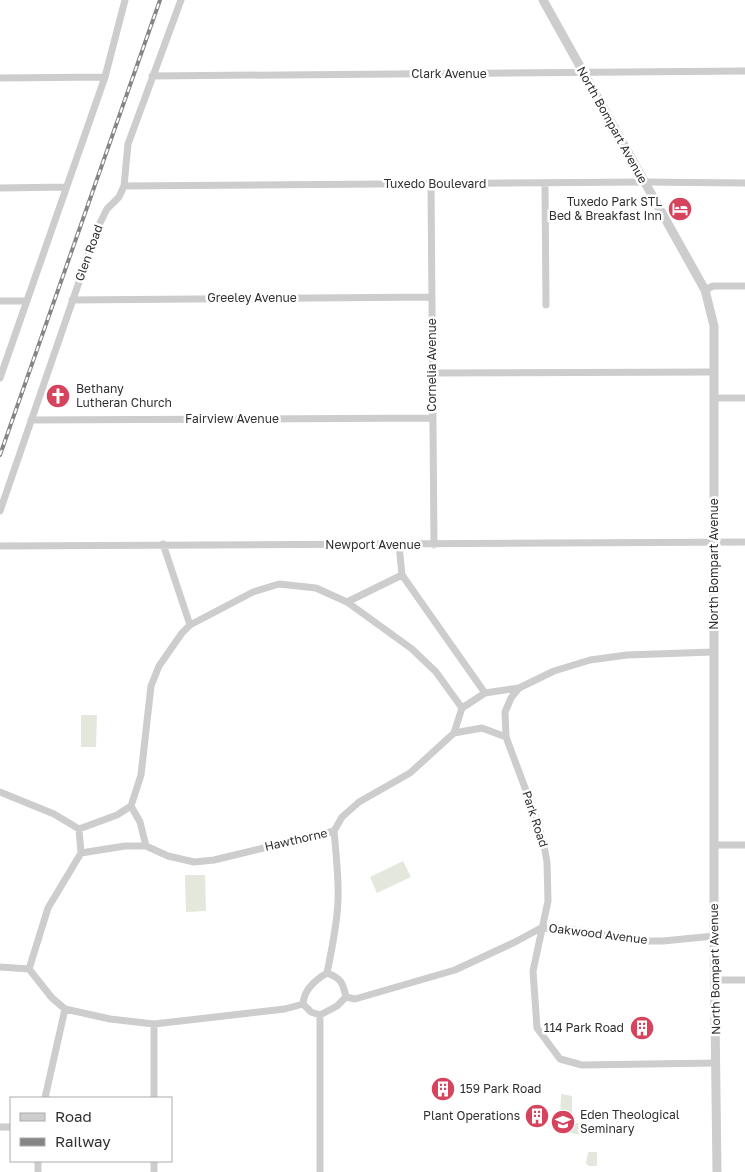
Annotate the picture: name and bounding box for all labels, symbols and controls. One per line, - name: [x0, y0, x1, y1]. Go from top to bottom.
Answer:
- street label: North Bompart Avenue: [574, 64, 651, 186]
- street label: Clark Avenue: [411, 66, 487, 81]
- street label: Tuxedo Boulevard: [384, 176, 486, 191]
- place label: Tuxedo Park STL Bed & Breakfast Inn: [549, 194, 662, 223]
- hotel icon: Tuxedo Park STL Bed & Breakfast Inn: [667, 196, 693, 222]
- street label: Glen Road: [71, 223, 106, 283]
- street label: Greeley Avenue: [207, 290, 297, 305]
- street label: Cornelia Avenue: [424, 318, 439, 412]
- place label: Bethany Lutheran Church: [76, 381, 172, 410]
- church icon: Bethany Lutheran Church: [45, 383, 71, 409]
- street label: Fairview Avenue: [185, 411, 279, 426]
- street label: North Bompart Avenue: [706, 498, 721, 630]
- street label: Newport Avenue: [325, 537, 421, 552]
- street label: Park Road: [519, 789, 552, 849]
- street label: Hawthorne: [263, 825, 329, 854]
- street label: North Bompart Avenue: [706, 903, 723, 1035]
- street label: Oakwood Avenue: [548, 920, 648, 947]
- building icon: 114 Park Road: [629, 1015, 655, 1041]
- place label: 114 Park Road: [544, 1020, 624, 1035]
- building icon: 159 Park Road: [430, 1076, 456, 1102]
- place label: 159 Park Road: [460, 1081, 541, 1096]
- legend: [10, 1097, 172, 1162]
- building icon: Plant Operations: [524, 1103, 550, 1129]
- text: Road: [55, 1107, 92, 1125]
- place label: Eden Theological Seminary: [580, 1107, 680, 1136]
- place label: Plant Operations: [423, 1108, 520, 1123]
- school or university icon: Eden Theological Seminary: [550, 1109, 576, 1135]
- text: Railway: [55, 1132, 111, 1150]

